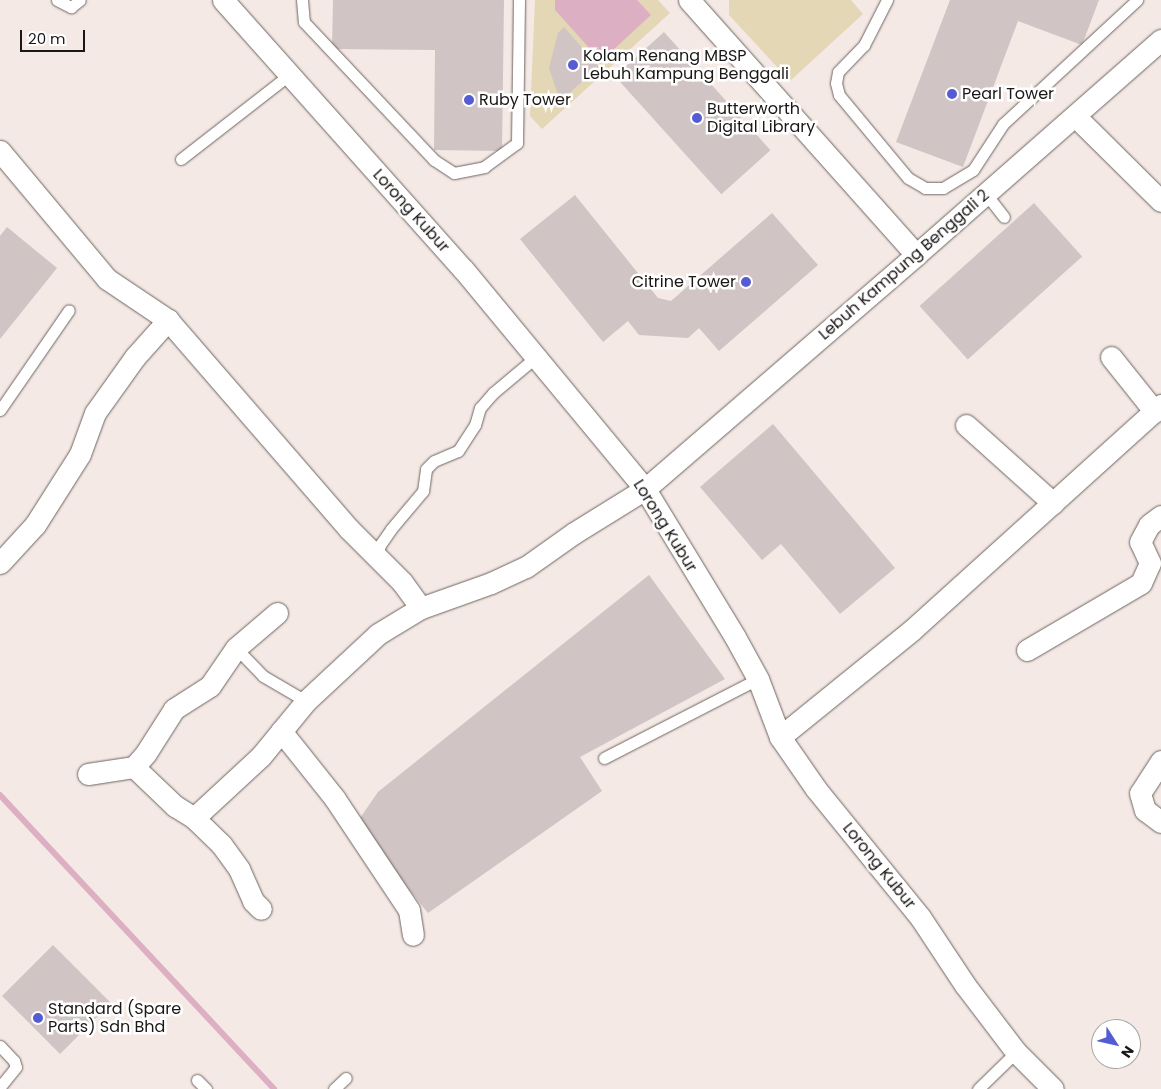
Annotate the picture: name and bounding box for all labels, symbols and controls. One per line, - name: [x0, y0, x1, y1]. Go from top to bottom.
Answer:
- scale bar: [22, 20, 88, 52]
- text: 20 m: [28, 28, 66, 49]
- place label: Kolam Renang MBSP Lebuh Kampung Benggali: [583, 46, 789, 84]
- marker: Kolam Renang MBSP Lebuh Kampung Benggali: [567, 59, 579, 71]
- place label: Pearl Tower: [962, 84, 1054, 104]
- marker: Pearl Tower: [946, 88, 958, 100]
- place label: Ruby Tower: [479, 90, 571, 110]
- marker: Ruby Tower: [463, 94, 475, 106]
- place label: Butterworth Digital Library: [707, 99, 815, 137]
- marker: Butterworth Digital Library: [691, 112, 703, 124]
- street label: Lorong Kubur: [369, 165, 453, 257]
- street label: Lebuh Kampung Benggali 2: [815, 186, 993, 344]
- place label: Citrine Tower: [632, 272, 736, 292]
- marker: Citrine Tower: [740, 276, 752, 288]
- street label: Lorong Kubur: [629, 476, 701, 576]
- street label: Lorong Kubur: [838, 819, 920, 913]
- place label: Standard (Spare Parts) Sdn Bhd: [48, 999, 181, 1037]
- marker: Standard (Spare Parts) Sdn Bhd: [32, 1012, 44, 1024]
- north arrow: [1091, 1019, 1141, 1069]
- text: N: [1116, 1042, 1139, 1062]

